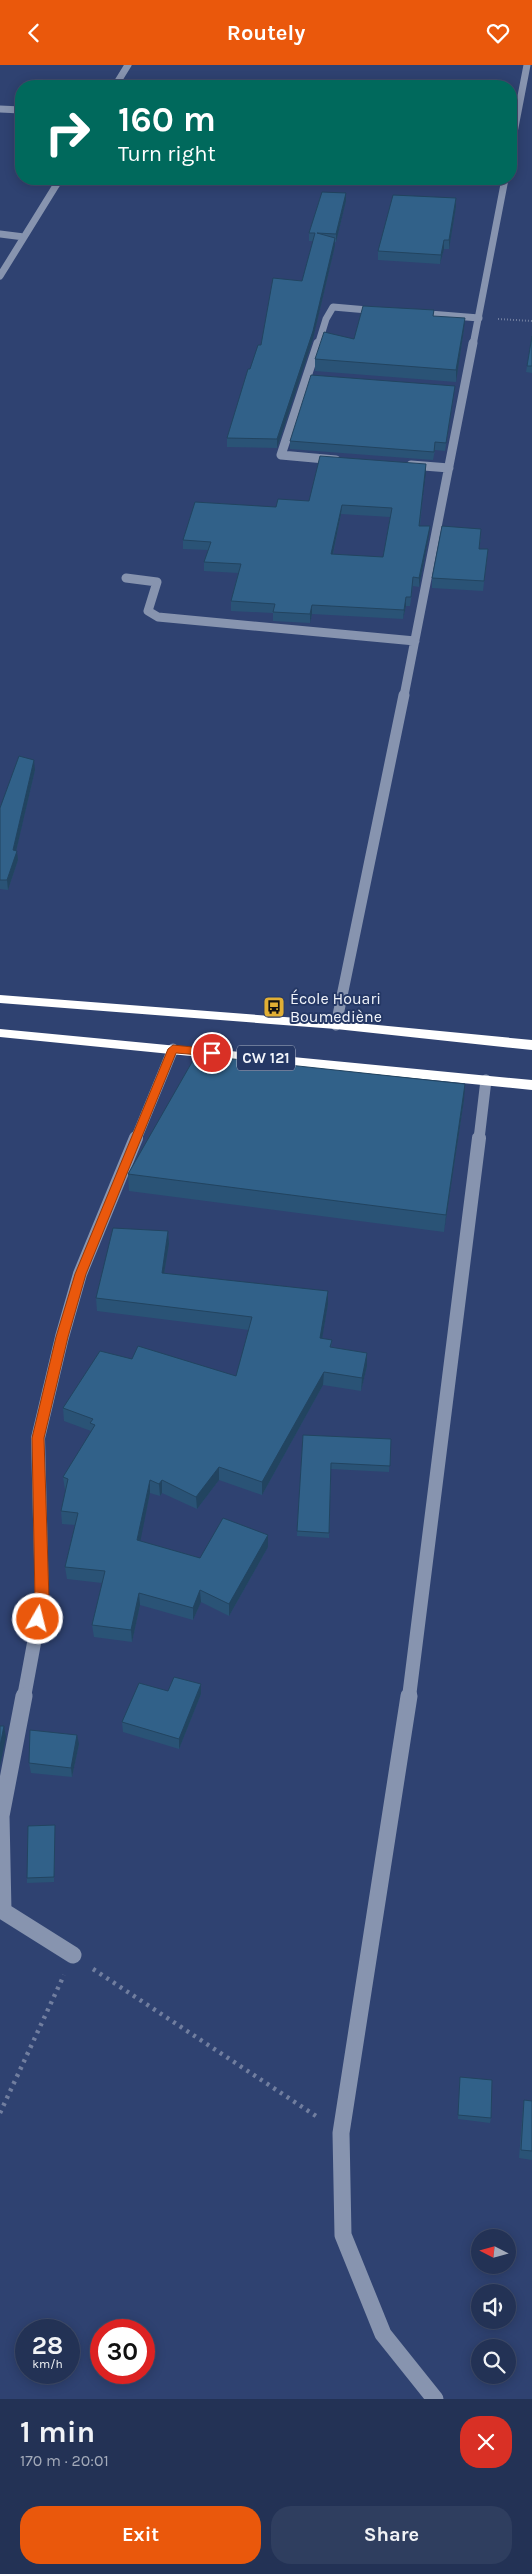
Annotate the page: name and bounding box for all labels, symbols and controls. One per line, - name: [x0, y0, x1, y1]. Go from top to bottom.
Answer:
- icon: back: [20, 19, 48, 47]
- icon: heart: [484, 19, 512, 47]
- text: Routely: [227, 20, 305, 46]
- text: 160 m: [118, 99, 216, 140]
- icon: right: [35, 100, 100, 165]
- text: Turn right: [118, 141, 216, 167]
- place label: École Houari Boumediène: [290, 989, 382, 1026]
- bus stop icon: École Houari Boumediène: [262, 995, 286, 1019]
- pin: [191, 1032, 233, 1074]
- icon: arrive: [198, 1039, 226, 1067]
- road number: CW 121: [237, 1045, 295, 1071]
- position arrow: [11, 1592, 63, 1644]
- north arrow: [471, 2229, 516, 2274]
- map controls: [471, 2229, 516, 2384]
- button: sound: [471, 2284, 516, 2329]
- speed limit sign: 30: [90, 2319, 155, 2384]
- text: 28: [32, 2331, 63, 2360]
- button: search: [471, 2339, 516, 2384]
- text: km/h: [32, 2357, 63, 2371]
- text: 1 min: [20, 2414, 95, 2450]
- button: close: [460, 2416, 512, 2468]
- text: 170 m · 20:01: [20, 2451, 109, 2470]
- button: Exit: [20, 2506, 261, 2564]
- button: Share: [271, 2506, 512, 2564]

